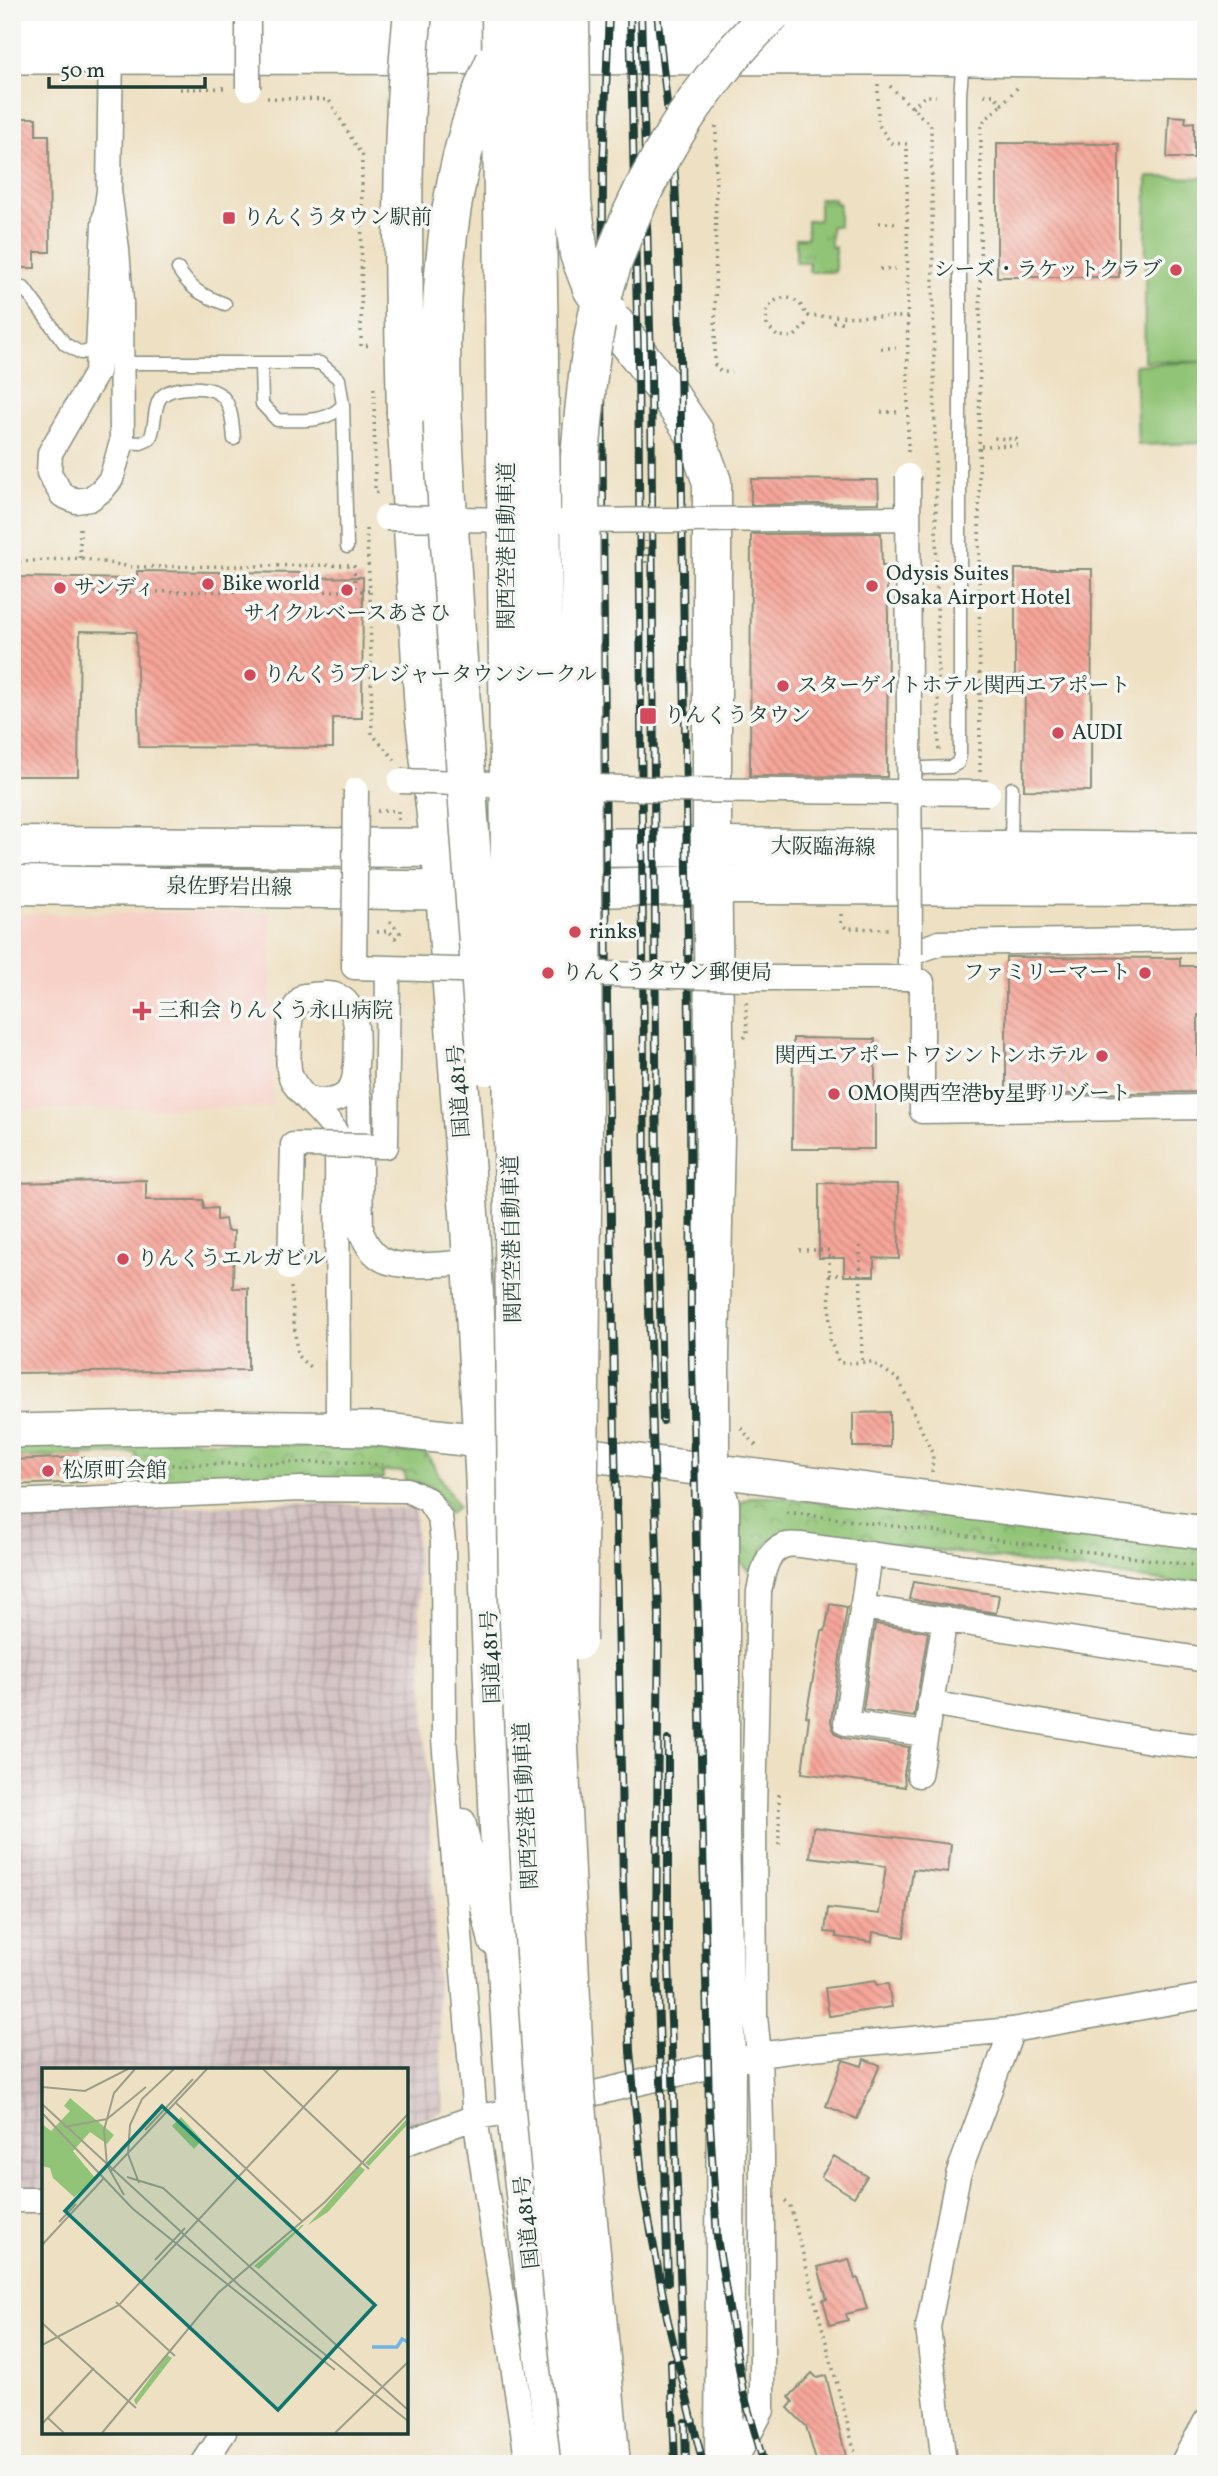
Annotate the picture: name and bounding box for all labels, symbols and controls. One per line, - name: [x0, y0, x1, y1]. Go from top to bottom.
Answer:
- scale bar: [49, 46, 205, 90]
- text: 50 m: [60, 57, 105, 86]
- place label: りんくうタウン駅前: [243, 204, 432, 233]
- marker: りんくうタウン駅前: [221, 210, 237, 226]
- place label: シーズ・ラケットクラブ: [934, 256, 1162, 285]
- marker: シーズ・ラケットクラブ: [1168, 262, 1184, 278]
- street label: 関西空港自動車道: [493, 462, 522, 630]
- place label: Odysis Suites Osaka Airport Hotel: [886, 560, 1071, 613]
- place label: Bike world: [222, 570, 320, 599]
- place label: サンディ: [74, 574, 155, 603]
- marker: Bike world: [200, 576, 216, 592]
- marker: Odysis Suites Osaka Airport Hotel: [864, 578, 880, 594]
- marker: サンディ: [52, 580, 68, 596]
- marker: サイクルベースあさひ: [339, 582, 355, 598]
- place label: サイクルベースあさひ: [244, 600, 450, 629]
- place label: りんくうプレジャータウンシークル: [264, 661, 597, 690]
- marker: りんくうプレジャータウンシークル: [242, 667, 258, 683]
- place label: スターゲイトホテル関西エアポート: [797, 672, 1130, 701]
- marker: スターゲイトホテル関西エアポート: [775, 678, 791, 694]
- place label: りんくうタウン: [664, 702, 811, 731]
- marker: りんくうタウン: [638, 706, 658, 726]
- place label: AUDI: [1072, 719, 1123, 748]
- marker: AUDI: [1050, 725, 1066, 741]
- street label: 大阪臨海線: [770, 833, 876, 863]
- street label: 泉佐野岩出線: [166, 872, 292, 904]
- place label: rinks: [589, 918, 637, 947]
- marker: rinks: [567, 924, 583, 940]
- place label: りんくうタウン郵便局: [562, 959, 772, 988]
- place label: ファミリーマート: [963, 959, 1131, 988]
- marker: りんくうタウン郵便局: [540, 965, 556, 981]
- marker: ファミリーマート: [1137, 965, 1153, 981]
- place label: 三和会 りんくう永山病院: [158, 997, 393, 1026]
- marker: 三和会 りんくう永山病院: [132, 1001, 152, 1021]
- place label: 関西エアポートワシントンホテル: [775, 1042, 1088, 1071]
- street label: 国道481号: [442, 1043, 478, 1139]
- marker: 関西エアポートワシントンホテル: [1094, 1048, 1110, 1064]
- place label: OMO関西空港by星野リゾート: [848, 1080, 1131, 1109]
- marker: OMO関西空港by星野リゾート: [826, 1086, 842, 1102]
- street label: 関西空港自動車道: [497, 1155, 529, 1323]
- place label: りんくうエルガビル: [137, 1245, 326, 1274]
- marker: りんくうエルガビル: [115, 1251, 131, 1267]
- place label: 松原町会館: [62, 1457, 167, 1486]
- marker: 松原町会館: [40, 1463, 56, 1479]
- street label: 国道481号: [476, 1610, 508, 1704]
- street label: 関西空港自動車道: [508, 1721, 546, 1891]
- inset map: [42, 2068, 408, 2434]
- street label: 国道481号: [509, 2174, 547, 2270]

